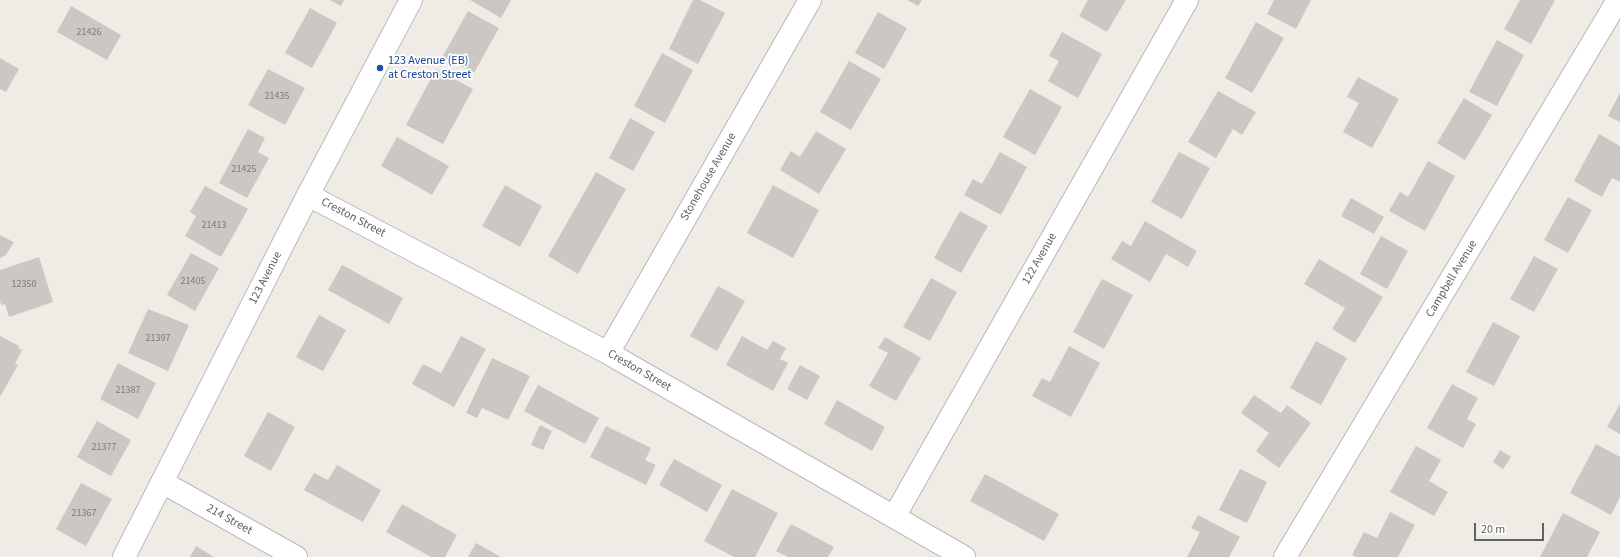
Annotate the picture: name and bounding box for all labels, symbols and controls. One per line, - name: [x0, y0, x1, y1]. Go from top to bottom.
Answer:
- house number: 21426: [77, 27, 101, 39]
- place label: 123 Avenue (EB) at Creston Street: [388, 54, 471, 82]
- marker: 123 Avenue (EB) at Creston Street: [375, 63, 385, 73]
- house number: 21435: [265, 91, 289, 103]
- street label: Stonehouse Avenue: [678, 131, 740, 223]
- house number: 21425: [232, 164, 256, 176]
- street label: Creston Street: [318, 195, 388, 241]
- house number: 21413: [202, 220, 226, 232]
- street label: 122 Avenue: [1019, 231, 1061, 287]
- street label: Campbell Avenue: [1423, 238, 1481, 320]
- street label: 123 Avenue: [247, 249, 285, 307]
- house number: 21405: [181, 276, 205, 288]
- house number: 12350: [12, 279, 36, 291]
- house number: 21397: [146, 333, 170, 345]
- street label: Creston Street: [605, 347, 673, 395]
- house number: 21387: [116, 385, 140, 397]
- house number: 21377: [92, 442, 116, 454]
- street label: 214 Street: [203, 501, 255, 539]
- house number: 21367: [72, 508, 96, 520]
- scale bar: [1476, 515, 1546, 541]
- text: 20 m: [1481, 521, 1505, 538]

